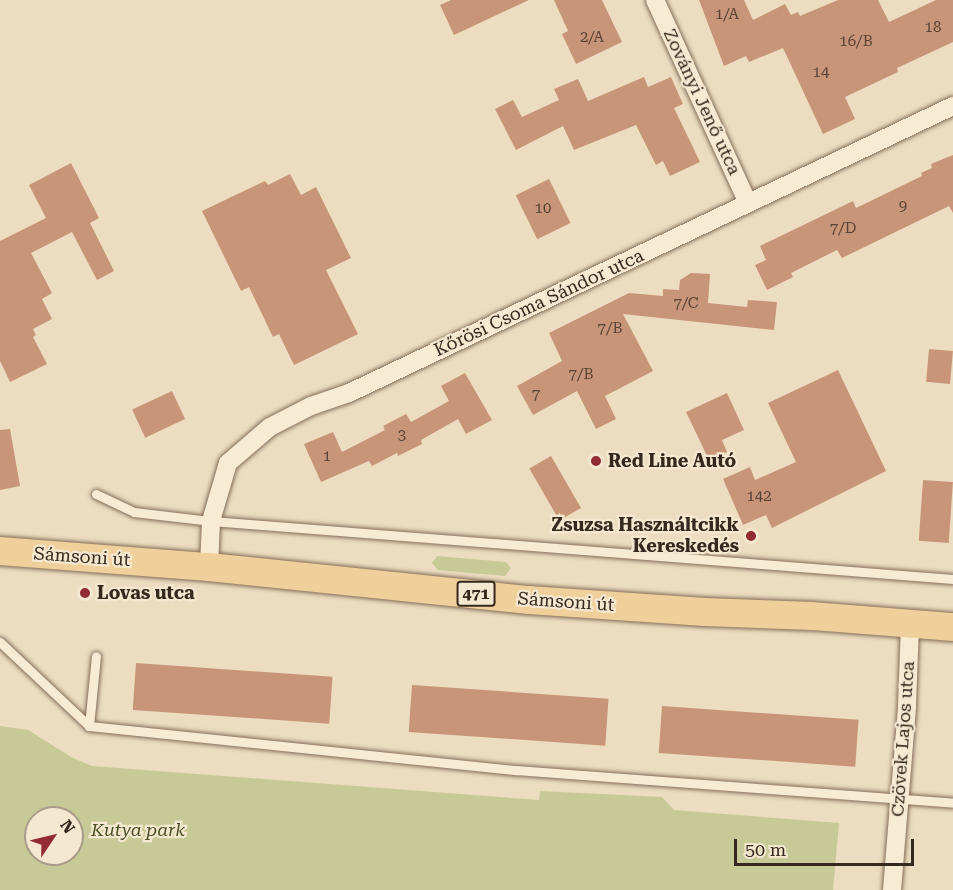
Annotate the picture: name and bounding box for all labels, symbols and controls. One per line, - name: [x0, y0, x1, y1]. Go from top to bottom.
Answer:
- house number: 1/A: [715, 6, 739, 24]
- house number: 18: [925, 19, 941, 37]
- street label: Zoványi Jenő utca: [659, 25, 745, 179]
- house number: 2/A: [580, 29, 604, 47]
- house number: 16/B: [839, 33, 873, 51]
- house number: 14: [813, 64, 829, 82]
- house number: 9: [899, 198, 907, 216]
- house number: 10: [535, 200, 551, 218]
- house number: 7/D: [830, 220, 856, 238]
- street label: Kőrösi Csoma Sándor utca: [431, 245, 647, 361]
- house number: 7/C: [673, 295, 699, 313]
- house number: 7/B: [598, 320, 622, 338]
- house number: 7/B: [569, 366, 593, 384]
- house number: 7: [532, 386, 540, 404]
- house number: 3: [398, 427, 406, 445]
- house number: 1: [323, 448, 331, 466]
- place label: Red Line Autó: [608, 450, 736, 472]
- marker: Red Line Autó: [589, 454, 603, 468]
- house number: 142: [746, 488, 772, 506]
- place label: Zsuzsa Használtcikk Kereskedés: [551, 515, 739, 558]
- marker: Zsuzsa Használtcikk Kereskedés: [744, 529, 758, 543]
- street label: Sámsoni út: [33, 543, 131, 571]
- road number: 471: [456, 581, 496, 607]
- place label: Lovas utca: [97, 582, 195, 604]
- marker: Lovas utca: [78, 586, 92, 600]
- street label: Sámsoni út: [517, 588, 615, 616]
- street label: Czövek Lajos utca: [887, 660, 919, 818]
- north arrow: [24, 806, 84, 866]
- text: N: [56, 816, 79, 837]
- park label: Kutya park: [91, 819, 185, 841]
- scale bar: [737, 827, 917, 865]
- text: 50 m: [745, 839, 786, 860]

